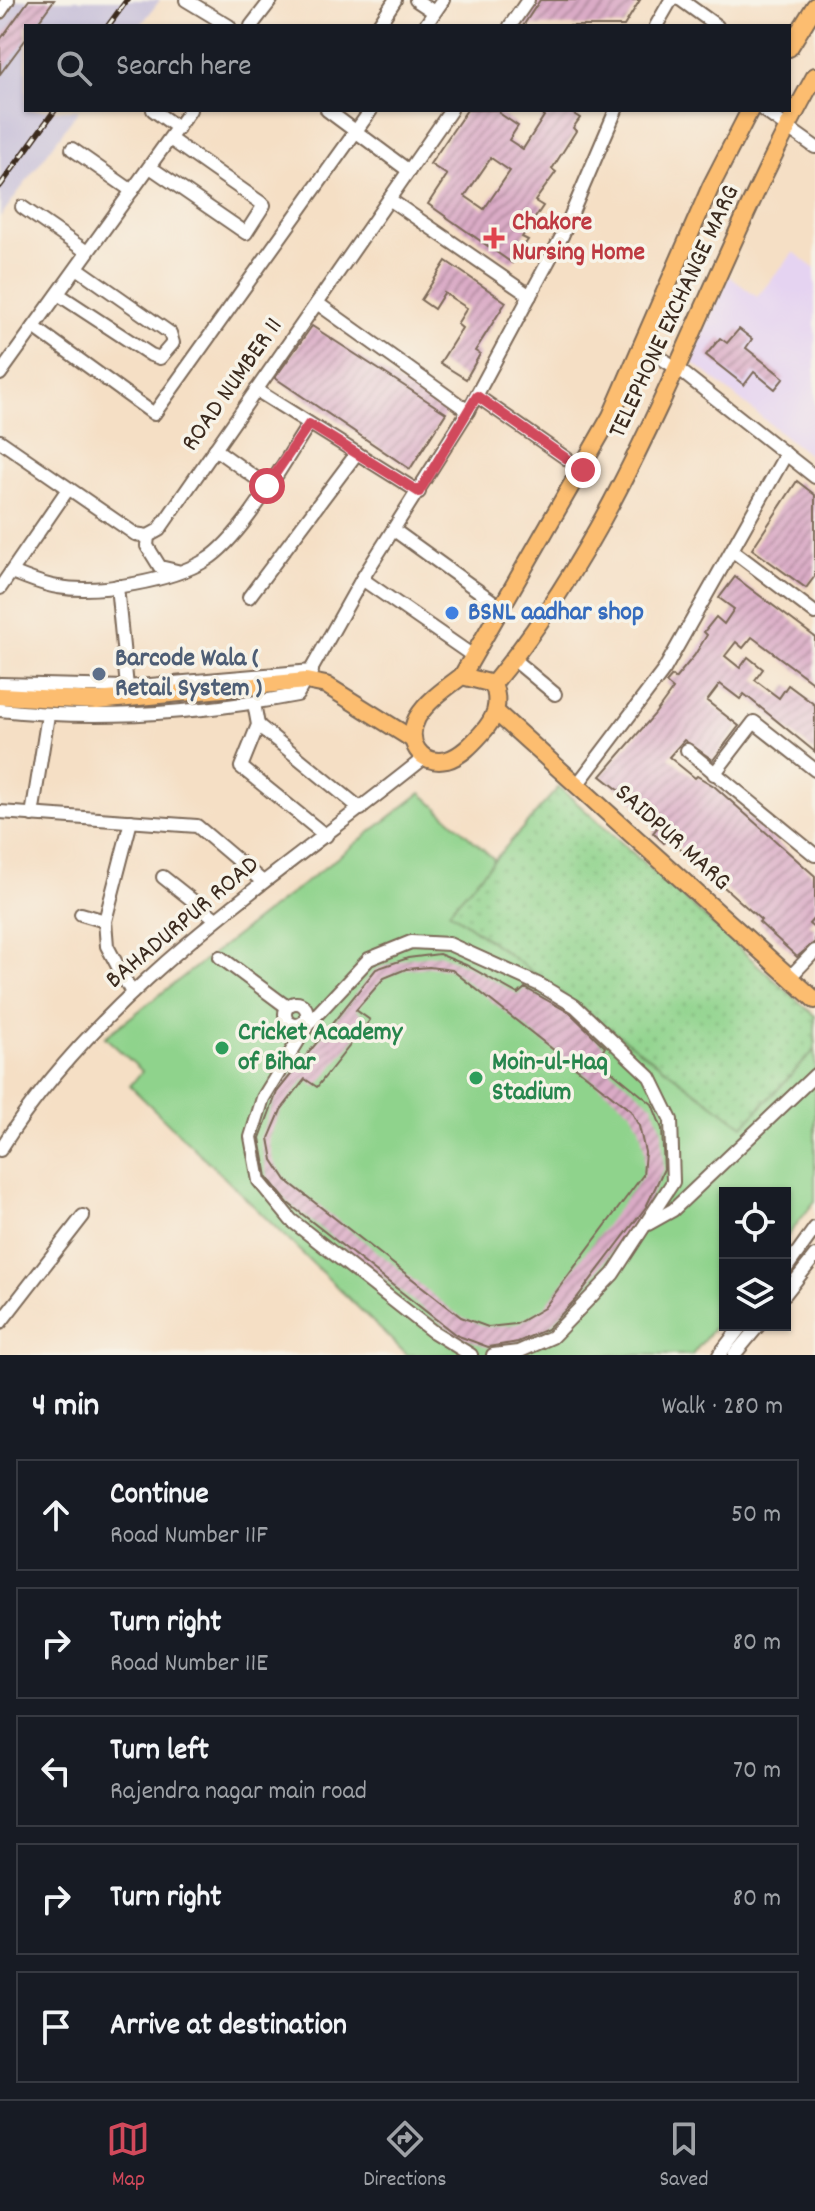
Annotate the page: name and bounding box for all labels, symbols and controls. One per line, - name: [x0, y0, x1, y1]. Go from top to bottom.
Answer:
- search box: [24, 24, 791, 112]
- icon: search: [52, 46, 96, 90]
- text: Search here: [116, 47, 252, 90]
- street label: TELEPHONE EXCHANGE MARG: [600, 179, 750, 445]
- place label: Chakore Nursing Home: [512, 205, 645, 272]
- marker: Chakore Nursing Home: [483, 227, 505, 249]
- street label: ROAD NUMBER 11: [173, 311, 293, 459]
- route end: [565, 452, 601, 488]
- route start: [249, 468, 285, 504]
- place label: BSNL aadhar shop: [468, 595, 644, 632]
- marker: BSNL aadhar shop: [443, 604, 461, 622]
- place label: Barcode Wala ( Retail System ): [115, 641, 263, 708]
- marker: Barcode Wala ( Retail System ): [90, 665, 108, 683]
- street label: SAIDPUR MARG: [606, 776, 738, 900]
- street label: BAHADURPUR ROAD: [98, 848, 268, 998]
- place label: Cricket Academy of Bihar: [238, 1015, 404, 1082]
- marker: Cricket Academy of Bihar: [213, 1039, 231, 1057]
- place label: Moin-ul-Haq Stadium: [492, 1045, 608, 1112]
- marker: Moin-ul-Haq Stadium: [467, 1069, 485, 1087]
- map controls: [719, 1187, 791, 1331]
- button: locate: [719, 1187, 791, 1259]
- button: layers: [719, 1259, 791, 1331]
- text: 4 min: [32, 1383, 99, 1432]
- text: Walk · 280 m: [661, 1389, 783, 1426]
- text: Continue: [110, 1475, 209, 1518]
- icon: ahead: [34, 1493, 78, 1537]
- text: 50 m: [731, 1497, 781, 1534]
- text: Road Number 11F: [110, 1518, 268, 1555]
- text: Turn right: [110, 1603, 221, 1646]
- icon: right: [34, 1621, 78, 1665]
- text: 80 m: [733, 1625, 781, 1662]
- text: Road Number 11E: [110, 1646, 268, 1683]
- text: Turn left: [110, 1731, 209, 1774]
- icon: left: [34, 1749, 78, 1793]
- text: 70 m: [733, 1753, 781, 1790]
- text: Rajendra nagar main road: [110, 1774, 367, 1811]
- icon: right: [34, 1877, 78, 1921]
- text: Turn right: [110, 1878, 221, 1921]
- text: 80 m: [733, 1881, 781, 1918]
- icon: arrive: [34, 2005, 78, 2049]
- text: Arrive at destination: [110, 2006, 347, 2049]
- tab: Map: [106, 2117, 150, 2196]
- tab: Directions: [363, 2117, 447, 2196]
- tab: Saved: [659, 2117, 709, 2196]

